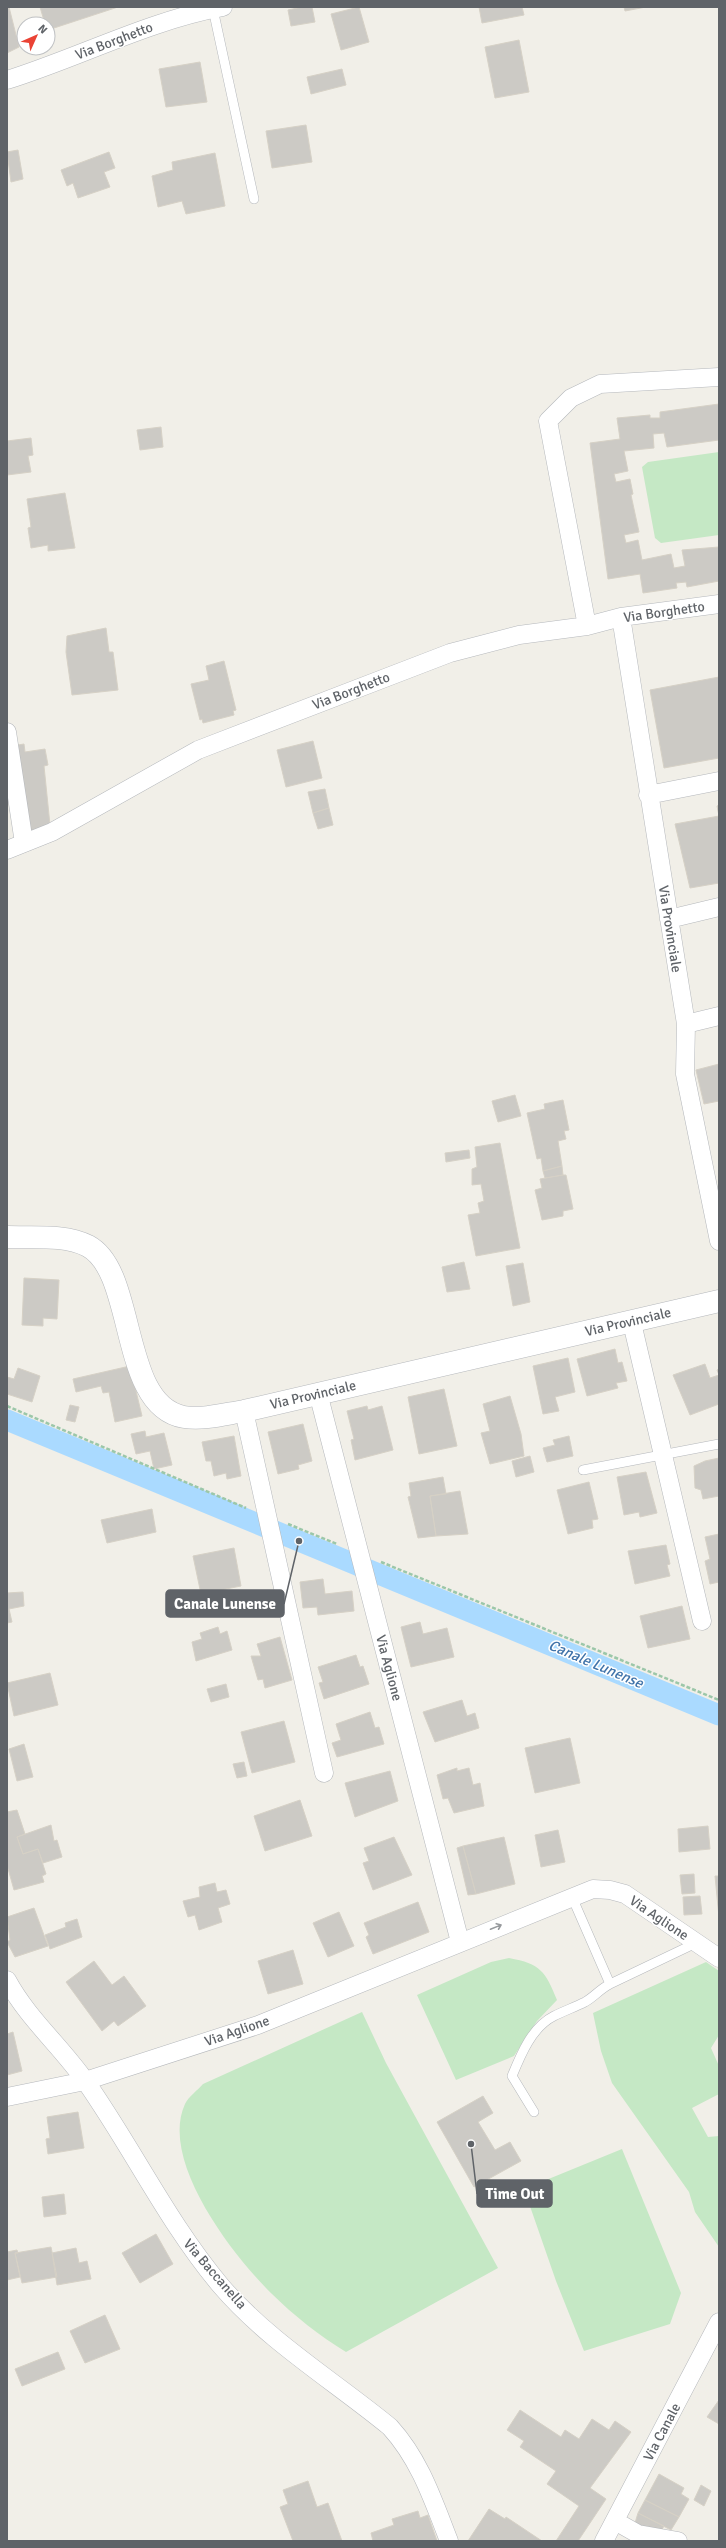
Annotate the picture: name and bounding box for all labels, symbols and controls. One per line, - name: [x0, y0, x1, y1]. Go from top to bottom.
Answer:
- north arrow: [16, 16, 56, 56]
- street label: Via Borghetto: [73, 18, 155, 64]
- text: N: [35, 22, 50, 37]
- street label: Via Borghetto: [622, 598, 706, 626]
- street label: Via Borghetto: [310, 668, 392, 714]
- street label: Via Provinciale: [655, 884, 685, 974]
- street label: Via Provinciale: [583, 1304, 673, 1340]
- street label: Via Provinciale: [268, 1377, 358, 1413]
- callout: Canale Lunense: [166, 1590, 284, 1617]
- text: Canale Lunense: [174, 1595, 276, 1613]
- street label: Via Aglione: [372, 1633, 406, 1703]
- water label: Canale Lunense: [546, 1636, 647, 1693]
- street label: Via Aglione: [626, 1892, 692, 1944]
- one-way arrow: [489, 1923, 501, 1930]
- street label: Via Aglione: [202, 2012, 272, 2050]
- callout: Time Out: [477, 2180, 552, 2207]
- text: Time Out: [486, 2185, 545, 2203]
- street label: Via Baccanella: [180, 2235, 250, 2313]
- street label: Via Canale: [640, 2400, 684, 2464]

